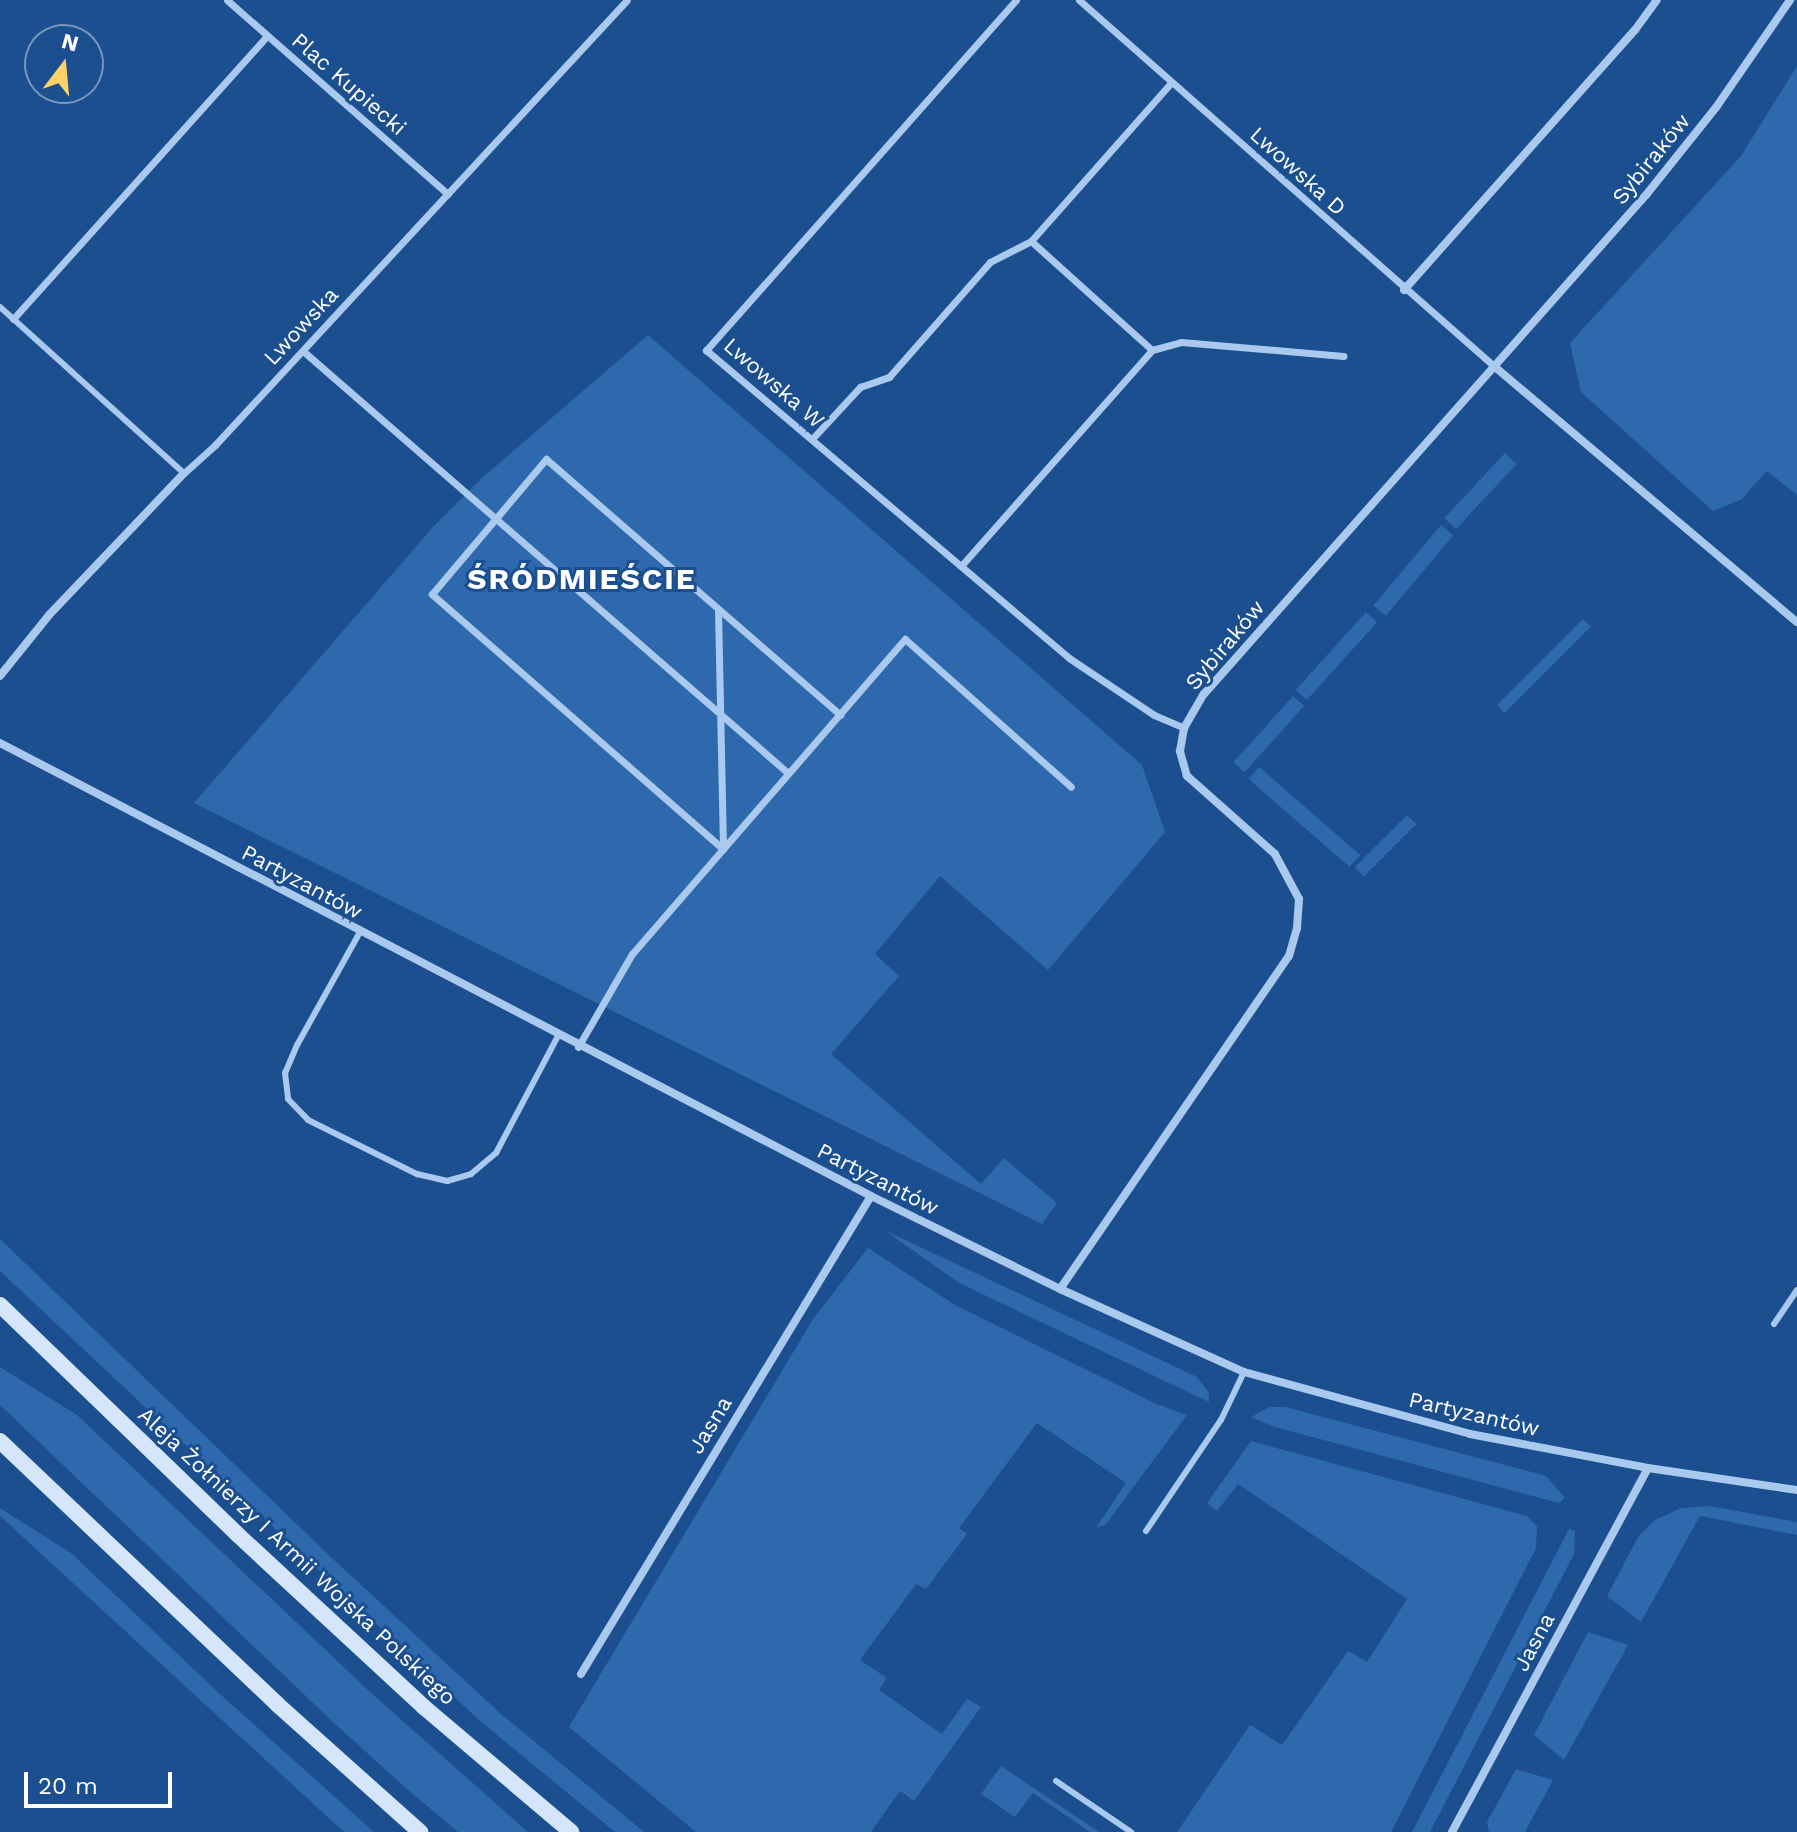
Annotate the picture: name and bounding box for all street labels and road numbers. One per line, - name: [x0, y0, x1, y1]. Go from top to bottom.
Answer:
- street label: Plac Kupiecki: [286, 27, 412, 141]
- street label: Sybiraków: [1606, 108, 1696, 210]
- street label: Lwowska D: [1244, 121, 1352, 221]
- street label: Lwowska: [258, 282, 344, 370]
- street label: Lwowska W: [718, 332, 830, 434]
- street label: Sybiraków: [1180, 595, 1270, 695]
- street label: Partyzantów: [237, 839, 367, 925]
- street label: Partyzantów: [813, 1137, 943, 1221]
- street label: Partyzantów: [1406, 1386, 1542, 1442]
- street label: Jasna: [683, 1392, 737, 1458]
- street label: Aleja Żołnierzy I Armii Wojska Polskiego: [132, 1400, 462, 1712]
- street label: Jasna: [1508, 1608, 1560, 1676]

